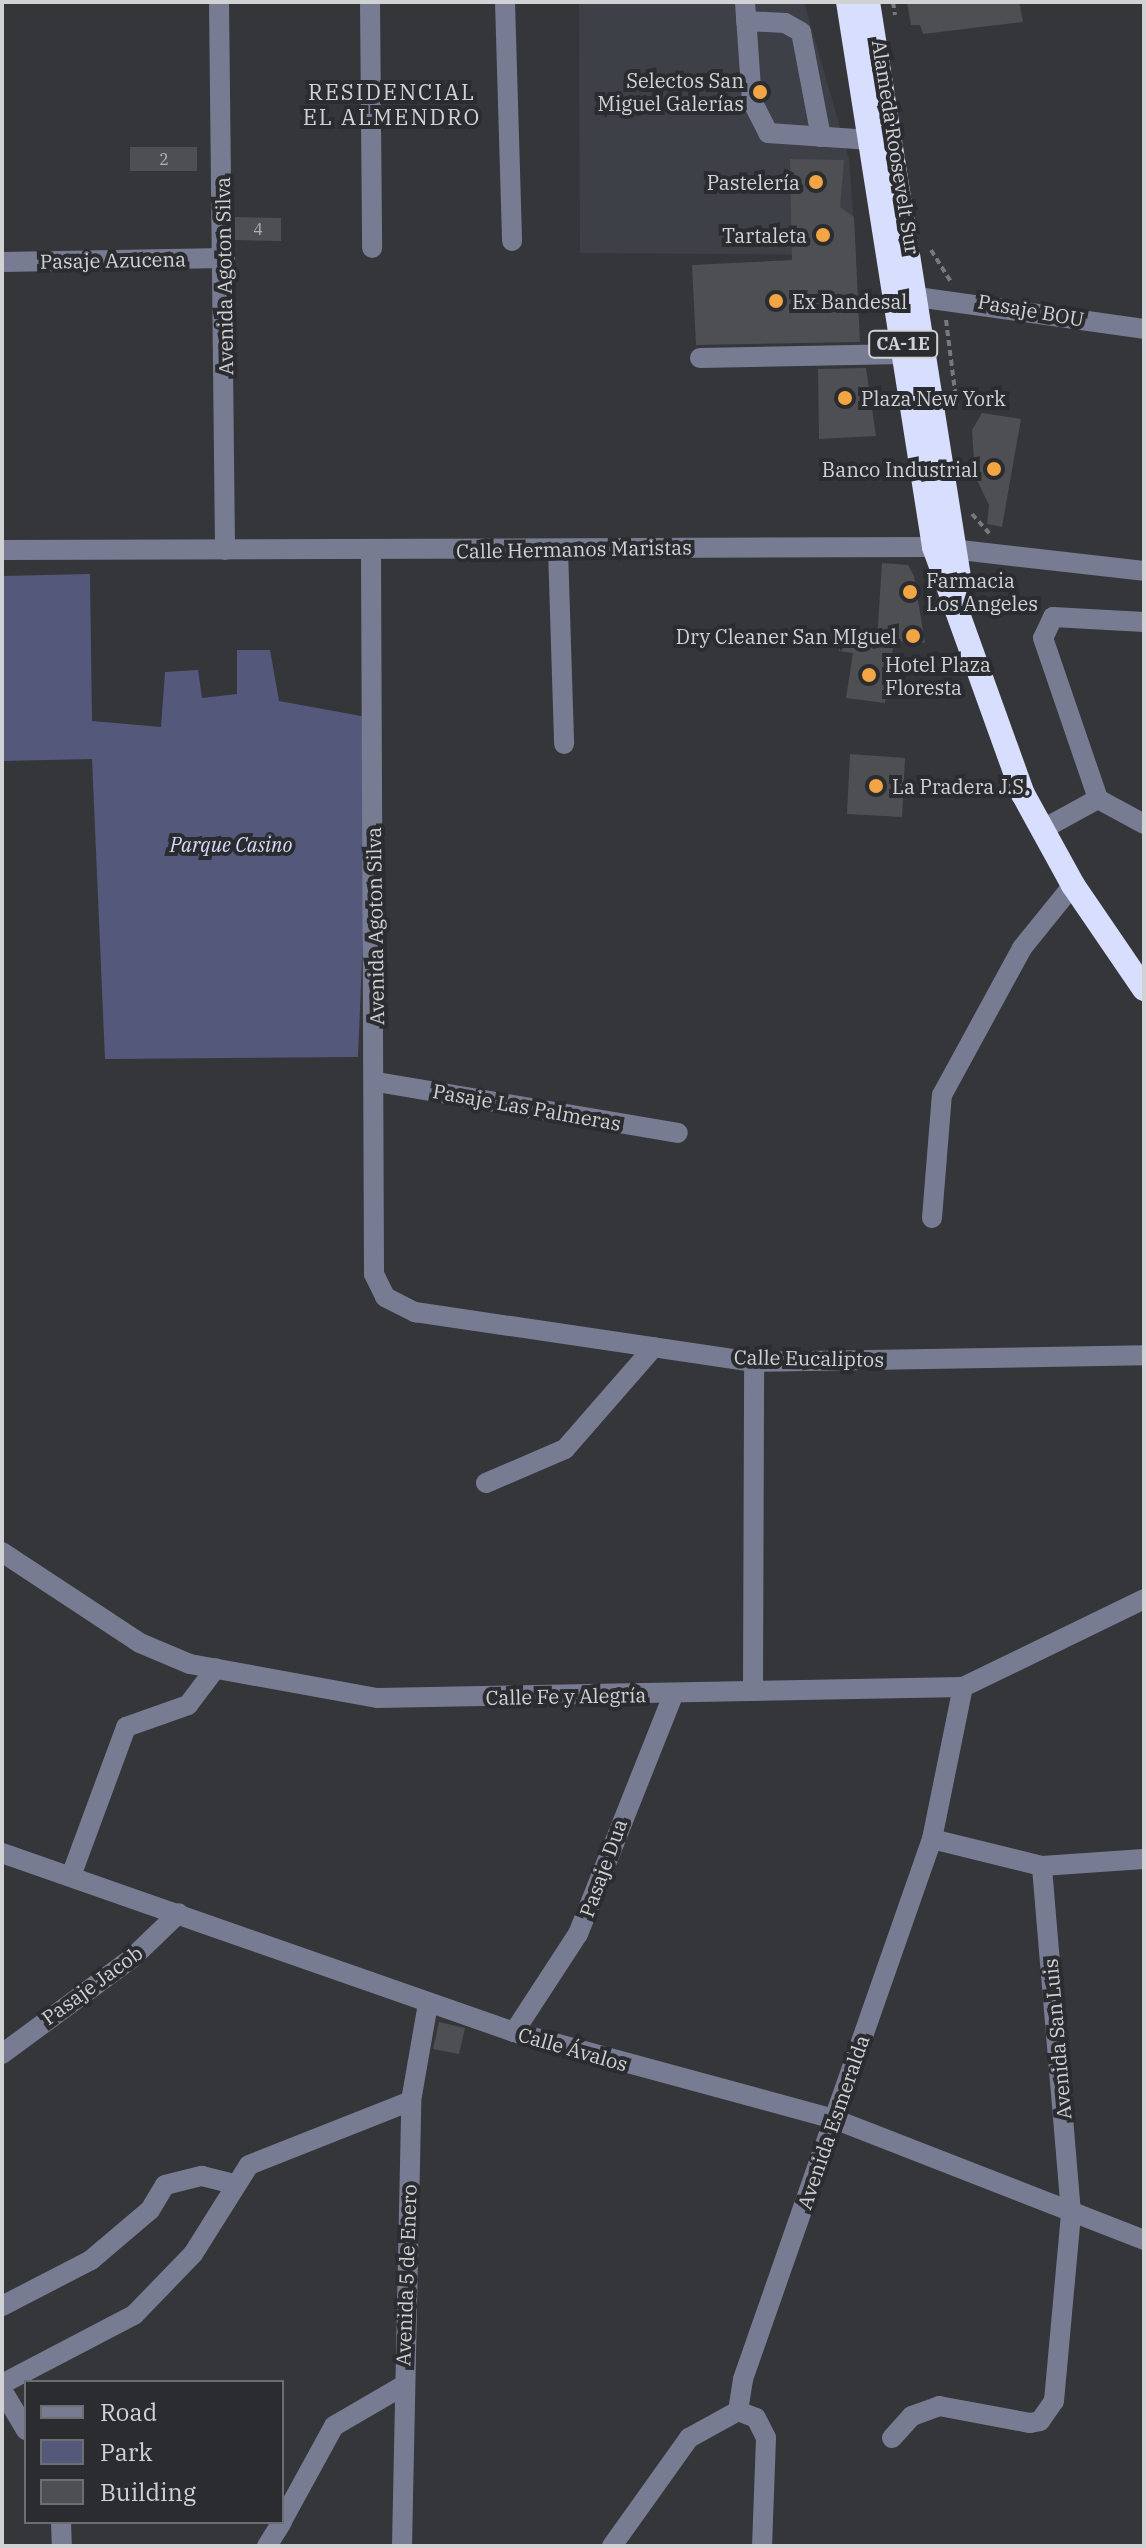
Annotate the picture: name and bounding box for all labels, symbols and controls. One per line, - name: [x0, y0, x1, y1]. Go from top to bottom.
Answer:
- street label: Alameda Roosevelt Sur: [867, 38, 925, 256]
- place label: Selectos San Miguel Galerías: [598, 68, 744, 115]
- district label: RESIDENCIAL EL ALMENDRO: [303, 78, 481, 130]
- marker: Selectos San Miguel Galerías: [751, 83, 769, 101]
- house number: 2: [159, 149, 169, 169]
- place label: Pastelería: [707, 170, 800, 194]
- marker: Pastelería: [807, 173, 825, 191]
- street label: Avenida Agoton Silva: [210, 177, 238, 375]
- house number: 4: [253, 219, 263, 239]
- place label: Tartaleta: [722, 223, 807, 247]
- marker: Tartaleta: [814, 226, 832, 244]
- street label: Pasaje Azucena: [40, 247, 186, 273]
- place label: Ex Bandesal: [792, 289, 907, 313]
- street label: Pasaje BOU: [976, 289, 1086, 331]
- marker: Ex Bandesal: [767, 292, 785, 310]
- road number: CA-1E: [867, 330, 939, 358]
- place label: Plaza New York: [861, 386, 1006, 410]
- marker: Plaza New York: [836, 389, 854, 407]
- place label: Banco Industrial: [822, 457, 978, 481]
- marker: Banco Industrial: [985, 460, 1003, 478]
- street label: Calle Hermanos Maristas: [456, 535, 692, 563]
- place label: Farmacia Los Angeles: [926, 568, 1038, 615]
- marker: Farmacia Los Angeles: [901, 583, 919, 601]
- place label: Dry Cleaner San MIguel: [676, 624, 897, 648]
- marker: Dry Cleaner San MIguel: [904, 627, 922, 645]
- place label: Hotel Plaza Floresta: [885, 652, 991, 699]
- marker: Hotel Plaza Floresta: [860, 666, 878, 684]
- place label: La Pradera J.S.: [892, 774, 1029, 798]
- marker: La Pradera J.S.: [867, 777, 885, 795]
- street label: Avenida Agoton Silva: [361, 827, 389, 1025]
- park label: Parque Casino: [170, 832, 292, 856]
- street label: Pasaje Las Palmeras: [431, 1079, 623, 1135]
- street label: Calle Eucaliptos: [734, 1345, 884, 1371]
- street label: Calle Fe y Alegría: [485, 1683, 647, 1709]
- street label: Pasaje Dua: [574, 1816, 632, 1920]
- street label: Pasaje Jacob: [37, 1940, 147, 2030]
- street label: Avenida San Luis: [1038, 1958, 1076, 2120]
- street label: Calle Ávalos: [516, 2022, 630, 2076]
- street label: Avenida Esmeralda: [792, 2032, 874, 2212]
- street label: Avenida 5 de Enero: [391, 2184, 421, 2366]
- legend: [24, 2380, 284, 2524]
- text: Road: [100, 2396, 157, 2428]
- text: Park: [100, 2436, 152, 2468]
- text: Building: [100, 2476, 196, 2508]

